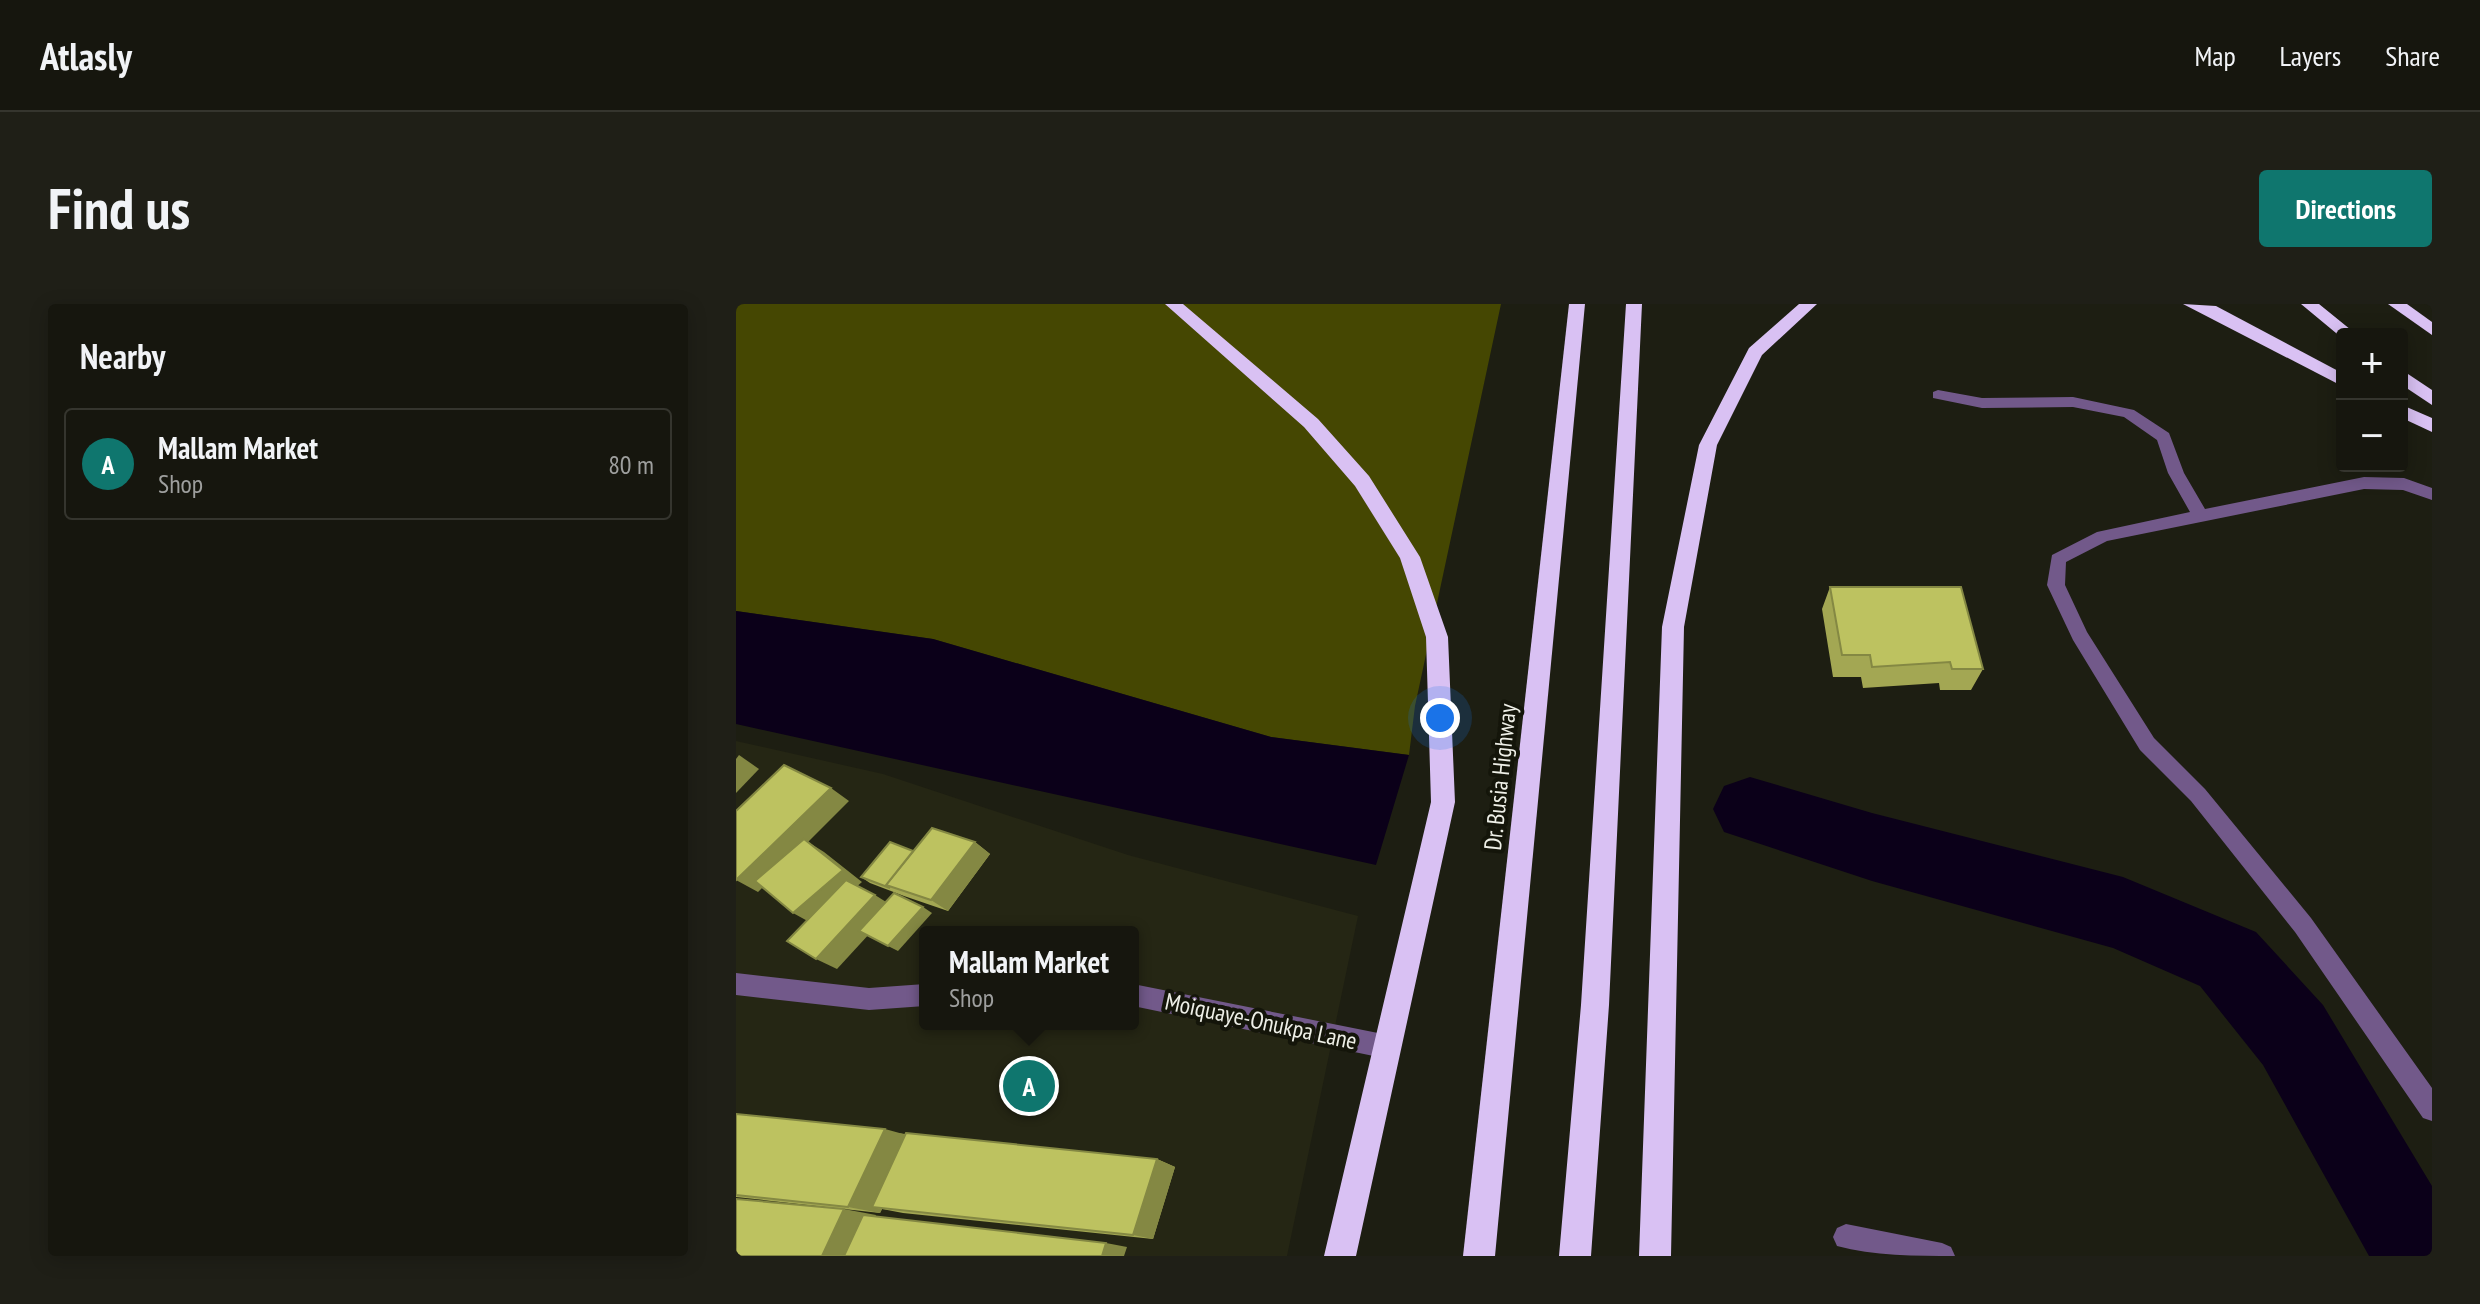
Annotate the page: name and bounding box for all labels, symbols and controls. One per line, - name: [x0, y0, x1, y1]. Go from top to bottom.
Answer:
- text: Atlasly: [40, 31, 132, 80]
- text: Map: [2194, 37, 2236, 74]
- text: Layers: [2280, 37, 2341, 74]
- text: Share: [2385, 37, 2440, 74]
- button: Directions: [2259, 170, 2432, 247]
- text: Find us: [48, 172, 190, 244]
- map controls: [2336, 328, 2408, 472]
- button: +: [2336, 328, 2408, 400]
- text: Nearby: [80, 334, 165, 378]
- button: −: [2336, 400, 2408, 472]
- text: Mallam Market: [158, 428, 318, 467]
- text: A: [101, 448, 115, 481]
- text: 80 m: [608, 448, 654, 481]
- text: Shop: [158, 467, 203, 500]
- your location: [1420, 698, 1460, 738]
- street label: Dr. Busia Highway: [1477, 702, 1523, 852]
- popup: [919, 926, 1139, 1030]
- text: Mallam Market: [949, 942, 1109, 981]
- text: Shop: [949, 981, 994, 1014]
- street label: Moiquaye-Onukpa Lane: [1162, 986, 1360, 1056]
- pin: A: [1003, 1056, 1055, 1116]

